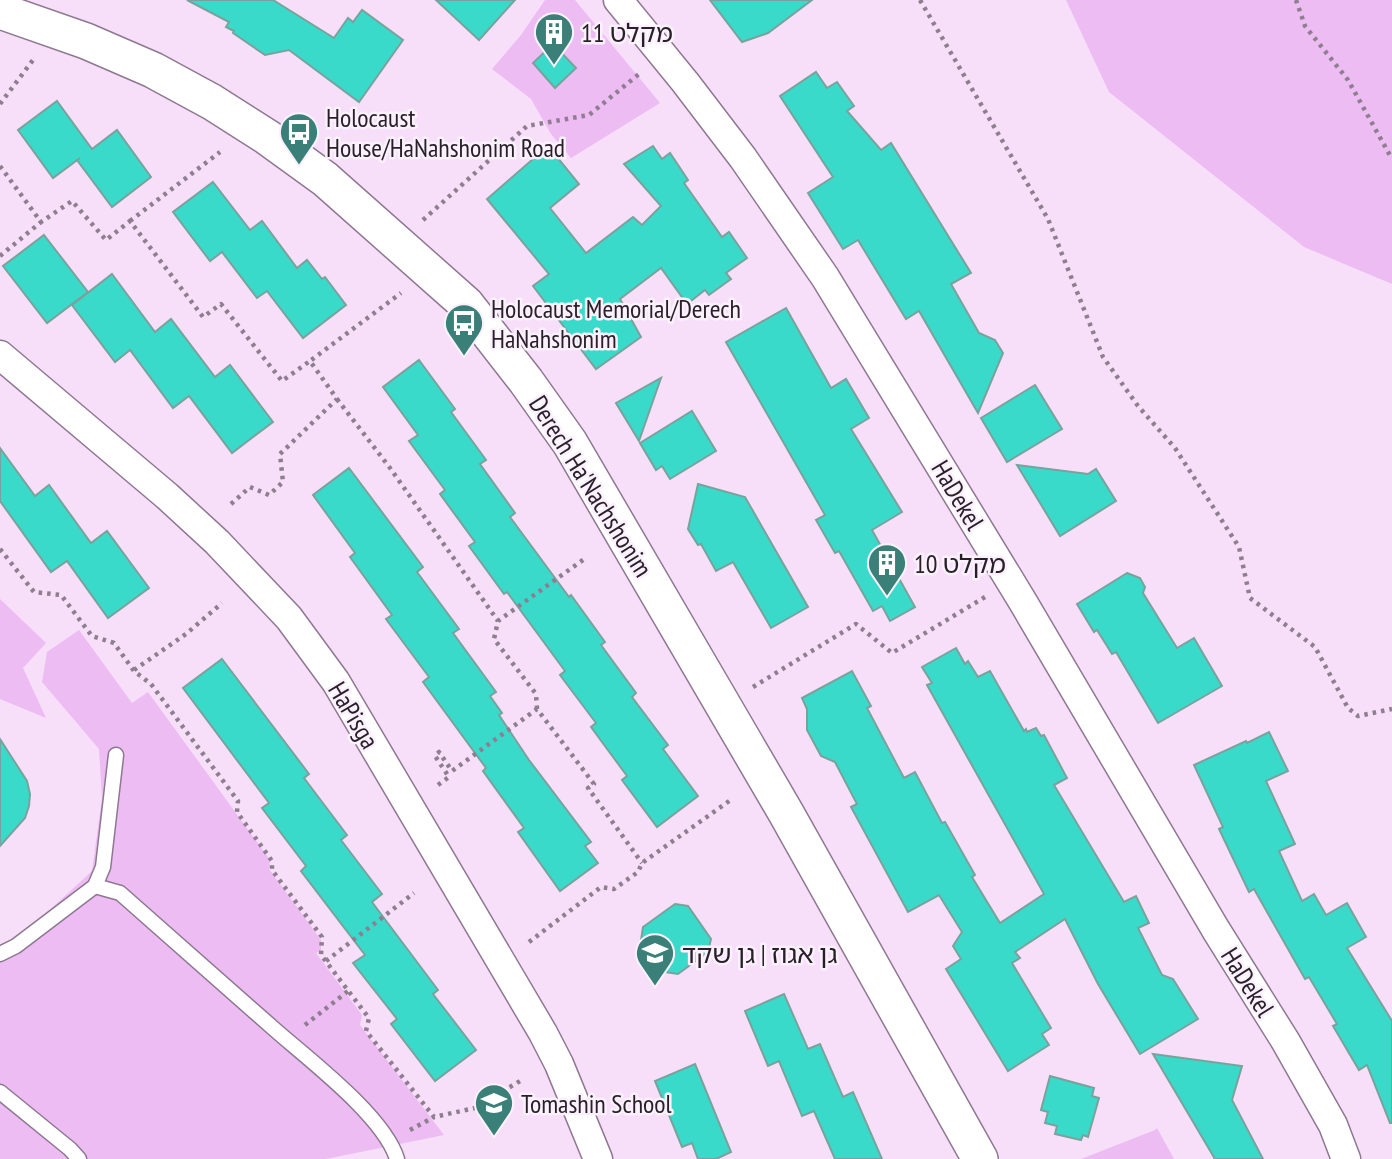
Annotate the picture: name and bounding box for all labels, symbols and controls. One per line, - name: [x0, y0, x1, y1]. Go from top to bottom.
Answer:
- building icon: מקלט 11: [533, 11, 575, 66]
- place label: מקלט 11: [581, 16, 673, 49]
- place label: Holocaust House/HaNahshonim Road: [326, 101, 565, 164]
- bus stop icon: Holocaust House/HaNahshonim Road: [278, 111, 320, 166]
- place label: Holocaust Memorial/Derech HaNahshonim: [491, 292, 741, 355]
- bus stop icon: Holocaust Memorial/Derech HaNahshonim: [443, 302, 485, 357]
- street label: Derech Ha'Nachshonim: [522, 389, 660, 583]
- street label: HaDekel: [924, 454, 992, 536]
- building icon: מקלט 10: [866, 542, 908, 597]
- place label: מקלט 10: [914, 547, 1006, 580]
- street label: HaPisga: [321, 676, 387, 754]
- school or university icon: גן אגוז | גן שקד: [634, 932, 676, 987]
- place label: גן אגוז | גן שקד: [682, 937, 838, 970]
- street label: HaDekel: [1214, 941, 1282, 1023]
- school or university icon: Tomashin School: [473, 1082, 515, 1137]
- place label: Tomashin School: [521, 1087, 672, 1120]

